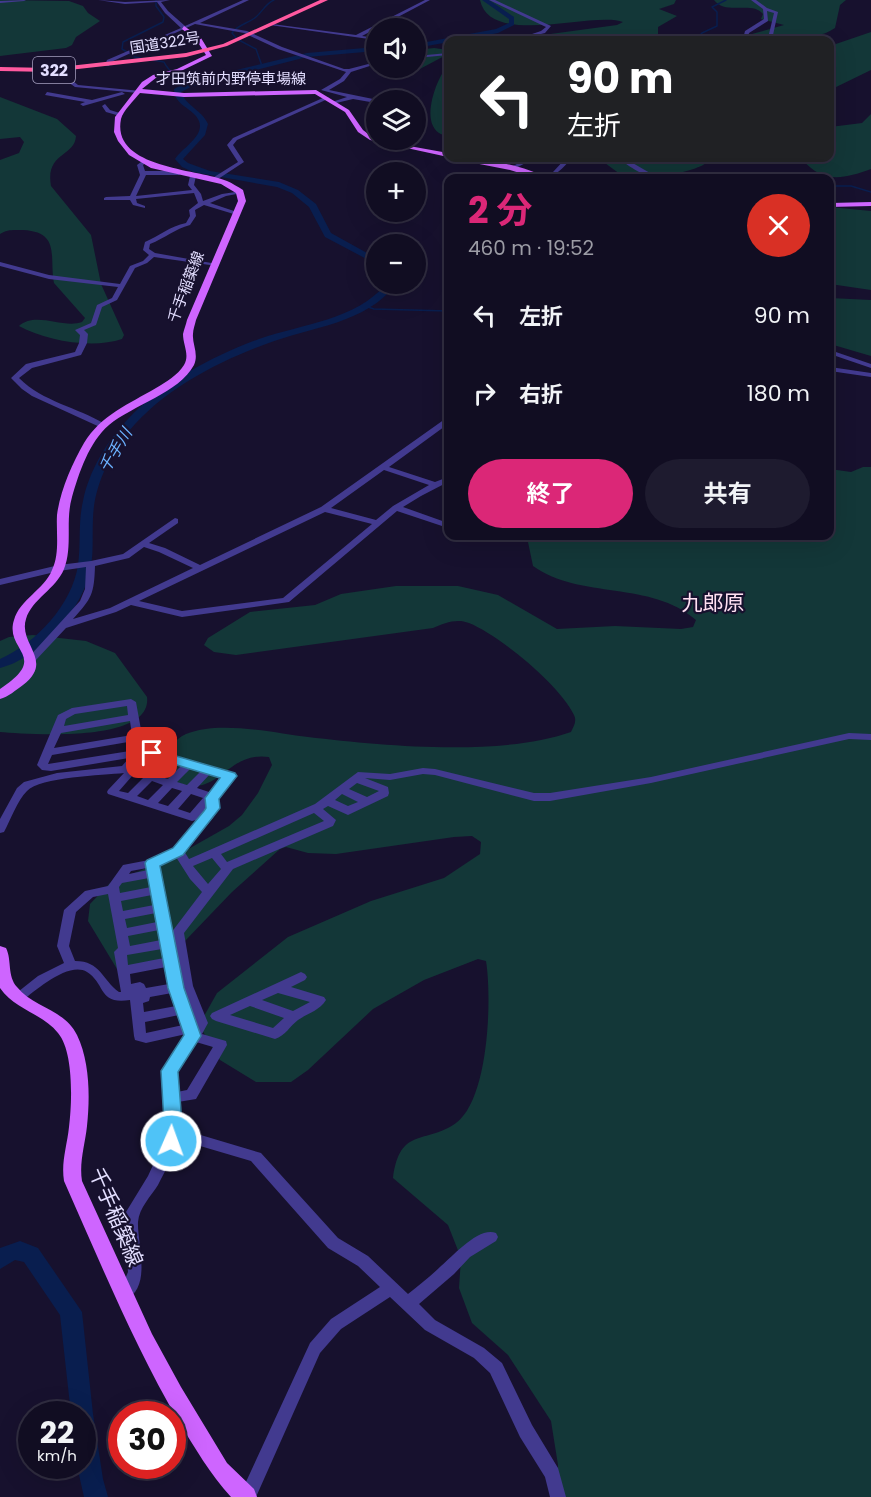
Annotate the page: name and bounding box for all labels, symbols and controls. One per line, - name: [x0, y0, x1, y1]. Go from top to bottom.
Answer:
- map controls: [366, 18, 426, 294]
- button: sound: [366, 18, 426, 78]
- street label: 国道322号: [128, 27, 202, 58]
- text: 90 m: [567, 49, 674, 108]
- road number: 322: [33, 57, 75, 83]
- icon: left: [468, 60, 546, 138]
- street label: 才田筑前内野停車場線: [156, 68, 306, 89]
- button: layers: [366, 90, 426, 150]
- text: 左折: [567, 107, 621, 144]
- button: +: [366, 162, 426, 222]
- text: 2 分: [468, 185, 532, 236]
- button: close: [747, 194, 810, 257]
- button: −: [366, 234, 426, 294]
- text: 460 m · 19:52: [468, 234, 594, 262]
- street label: 千手稲築線: [162, 248, 209, 326]
- icon: left: [468, 299, 501, 332]
- text: 90 m: [754, 300, 810, 331]
- text: 左折: [519, 301, 563, 332]
- icon: right: [468, 377, 501, 410]
- text: 180 m: [747, 378, 810, 409]
- text: 右折: [519, 379, 563, 410]
- water label: 千手川: [93, 422, 139, 477]
- button: 終了: [468, 459, 633, 528]
- button: 共有: [645, 459, 810, 528]
- district label: 九郎原: [682, 588, 745, 617]
- pin: [126, 727, 177, 778]
- icon: arrive: [135, 736, 168, 769]
- position arrow: [139, 1109, 203, 1173]
- street label: 千手稲築線: [83, 1163, 150, 1271]
- speed limit sign: 30: [108, 1401, 186, 1479]
- text: 22: [40, 1411, 74, 1454]
- text: km/h: [37, 1445, 77, 1466]

